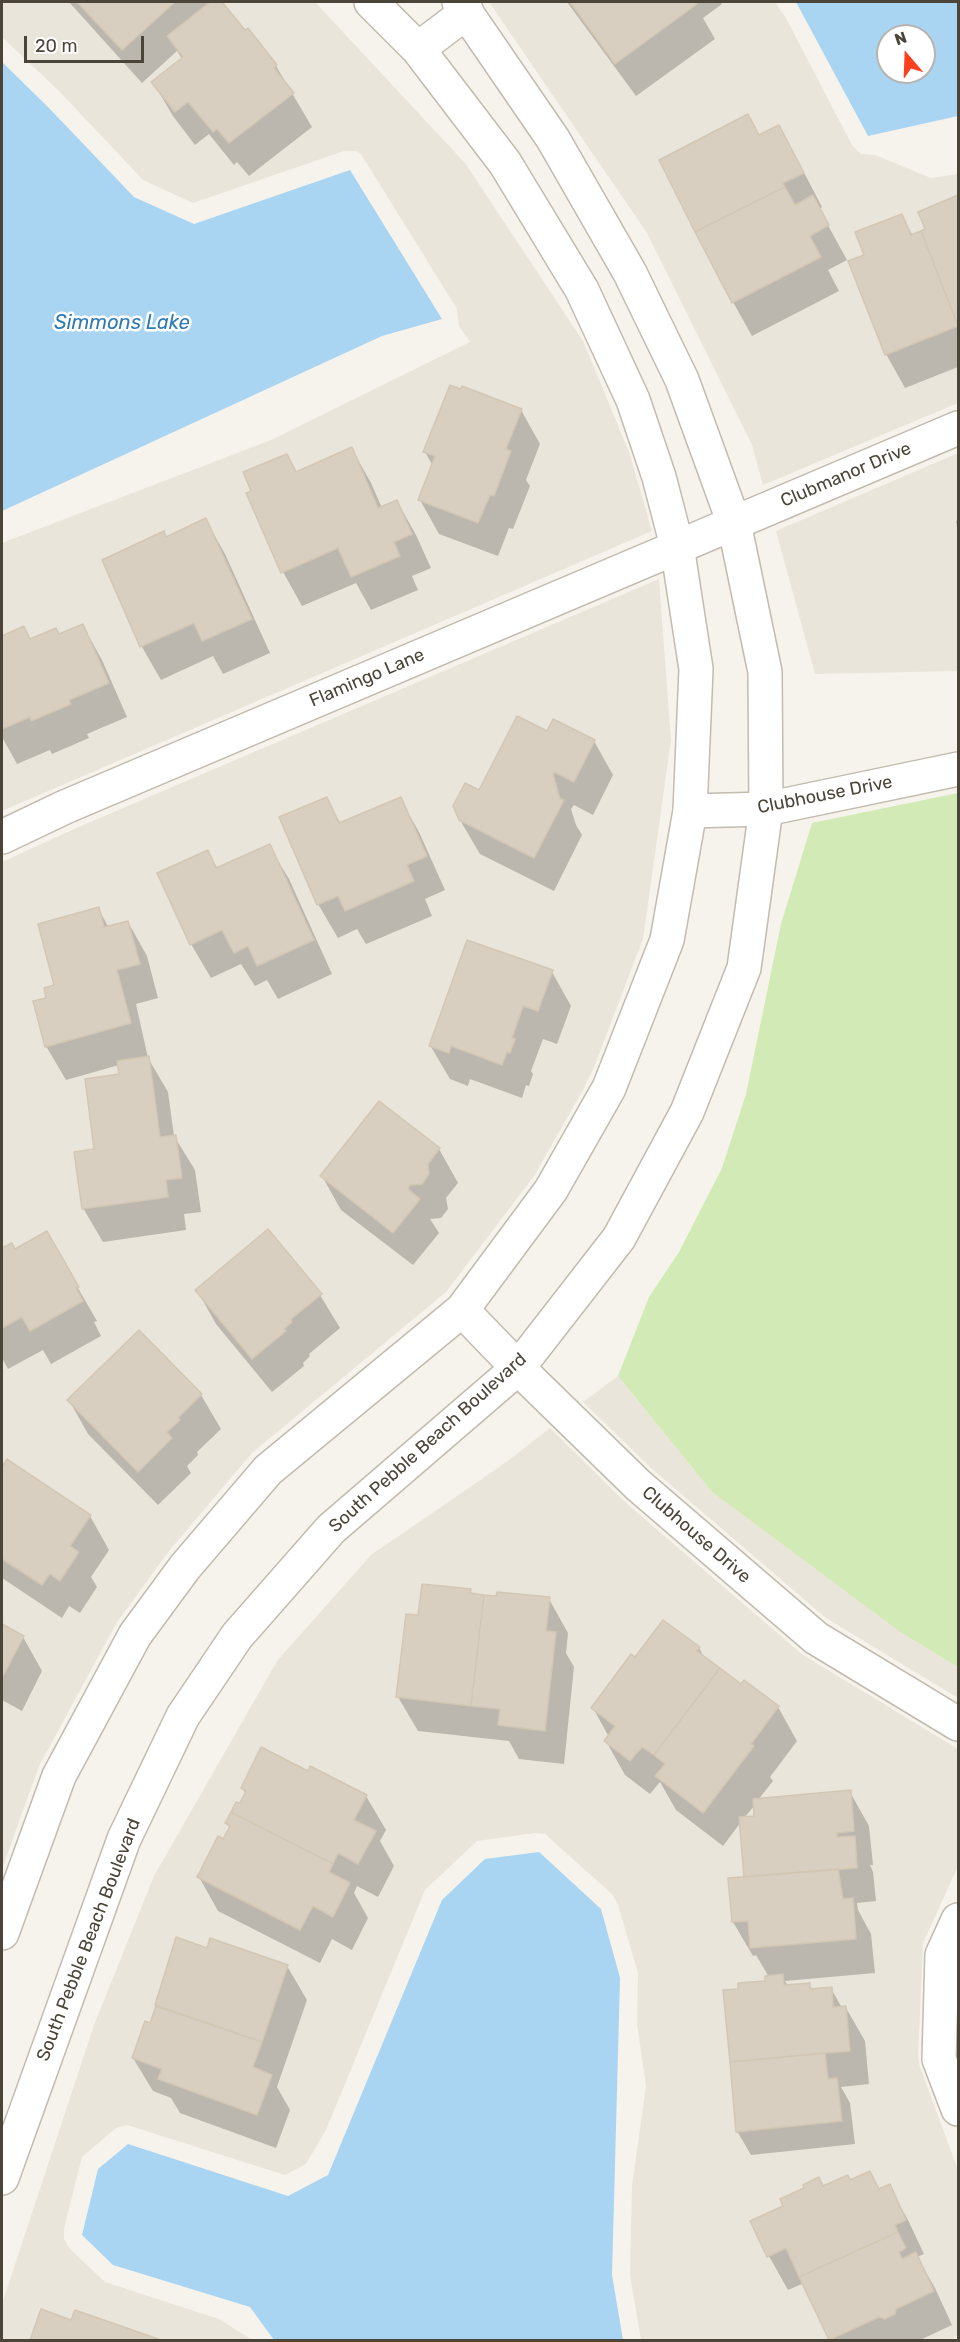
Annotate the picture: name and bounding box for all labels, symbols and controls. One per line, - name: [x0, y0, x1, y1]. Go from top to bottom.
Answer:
- scale bar: [27, 24, 147, 62]
- north arrow: [876, 24, 936, 84]
- text: N: [892, 28, 909, 49]
- text: 20 m: [35, 35, 77, 57]
- water label: Simmons Lake: [54, 311, 190, 335]
- street label: Clubmanor Drive: [778, 438, 914, 512]
- street label: Flamingo Lane: [306, 644, 428, 712]
- street label: Clubhouse Drive: [756, 771, 894, 819]
- street label: South Pebble Beach Boulevard: [325, 1349, 531, 1537]
- street label: Clubhouse Drive: [637, 1482, 755, 1588]
- street label: South Pebble Beach Boulevard: [33, 1816, 145, 2064]

